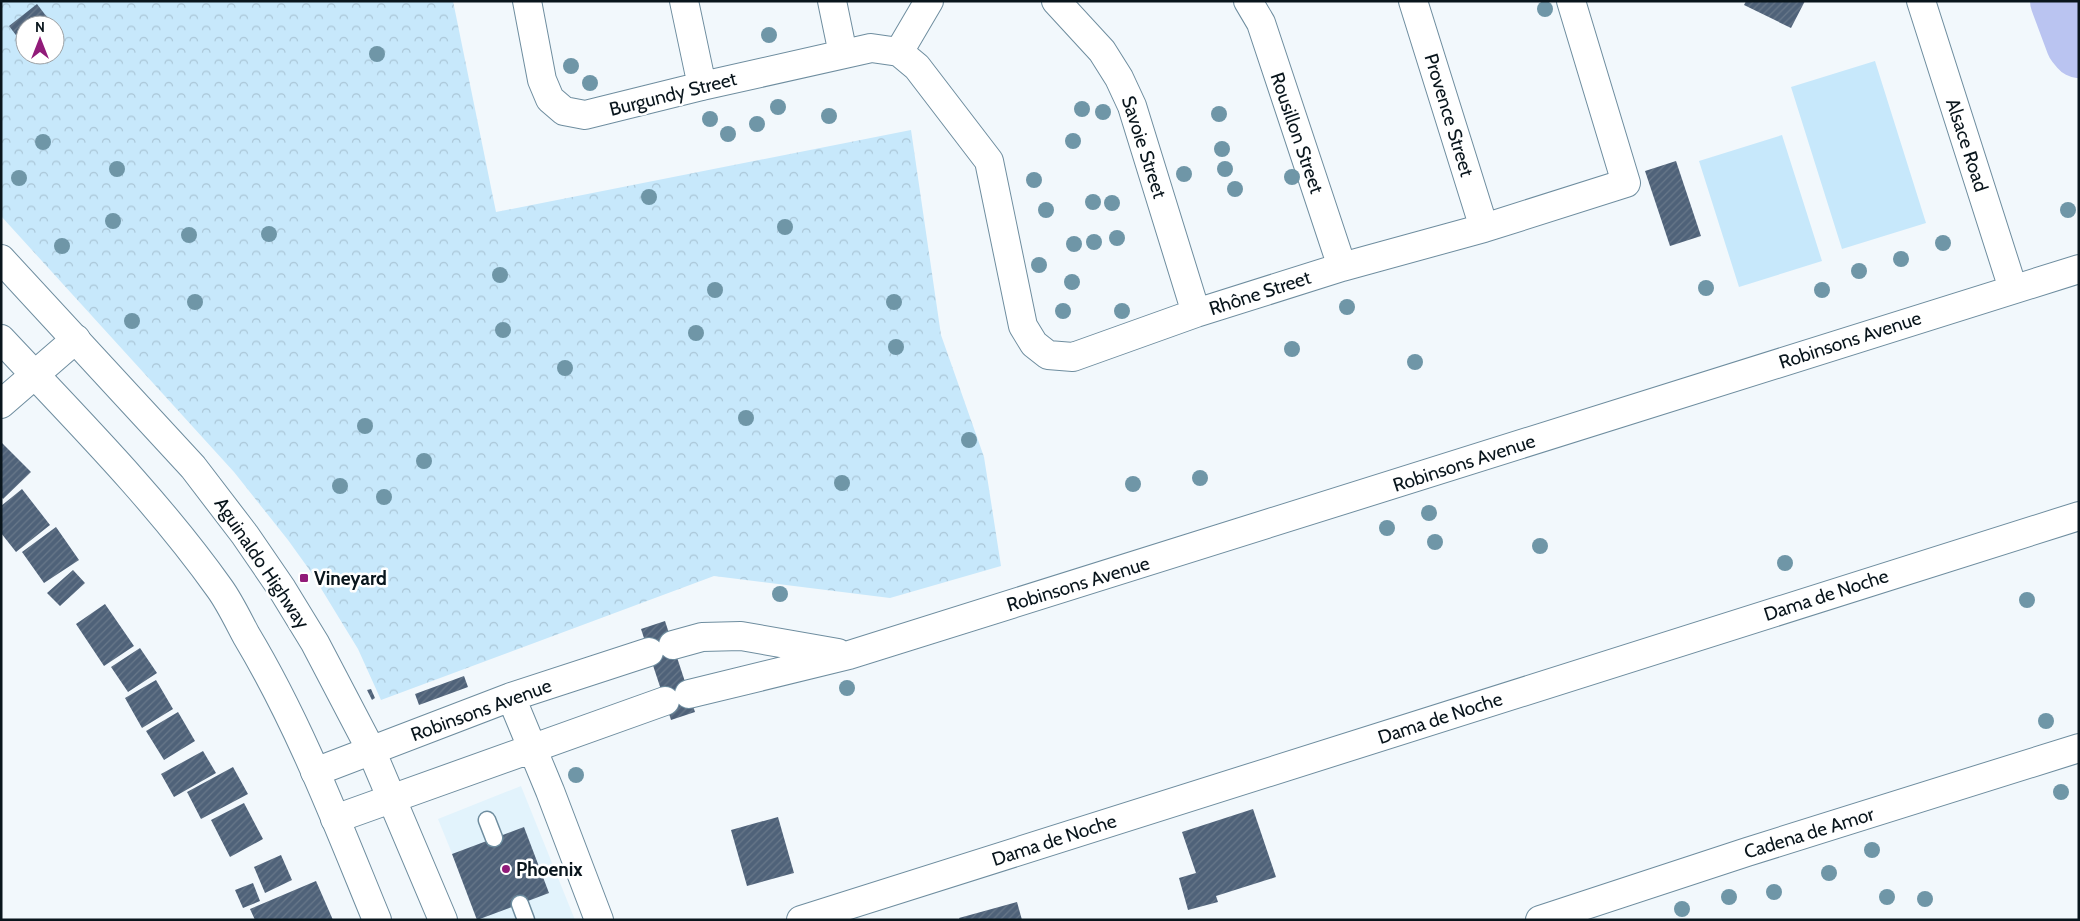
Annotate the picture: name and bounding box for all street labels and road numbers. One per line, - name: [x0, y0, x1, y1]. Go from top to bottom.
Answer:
- street label: Provence Street: [1419, 51, 1479, 180]
- street label: Burgundy Street: [607, 67, 740, 121]
- street label: Rousillon Street: [1266, 69, 1329, 197]
- street label: Savoie Street: [1117, 93, 1172, 202]
- street label: Alsace Road: [1941, 95, 1993, 195]
- street label: Rhône Street: [1206, 266, 1314, 320]
- street label: Robinsons Avenue: [1776, 306, 1924, 374]
- street label: Robinsons Avenue: [1390, 429, 1538, 497]
- street label: Aguinaldo Highway: [210, 493, 315, 633]
- street label: Robinsons Avenue: [1004, 551, 1152, 617]
- street label: Dama de Noche: [1761, 564, 1891, 626]
- street label: Robinsons Avenue: [407, 674, 555, 746]
- street label: Dama de Noche: [1375, 687, 1505, 749]
- street label: Cadena de Amor: [1741, 802, 1877, 864]
- street label: Dama de Noche: [989, 809, 1119, 871]

